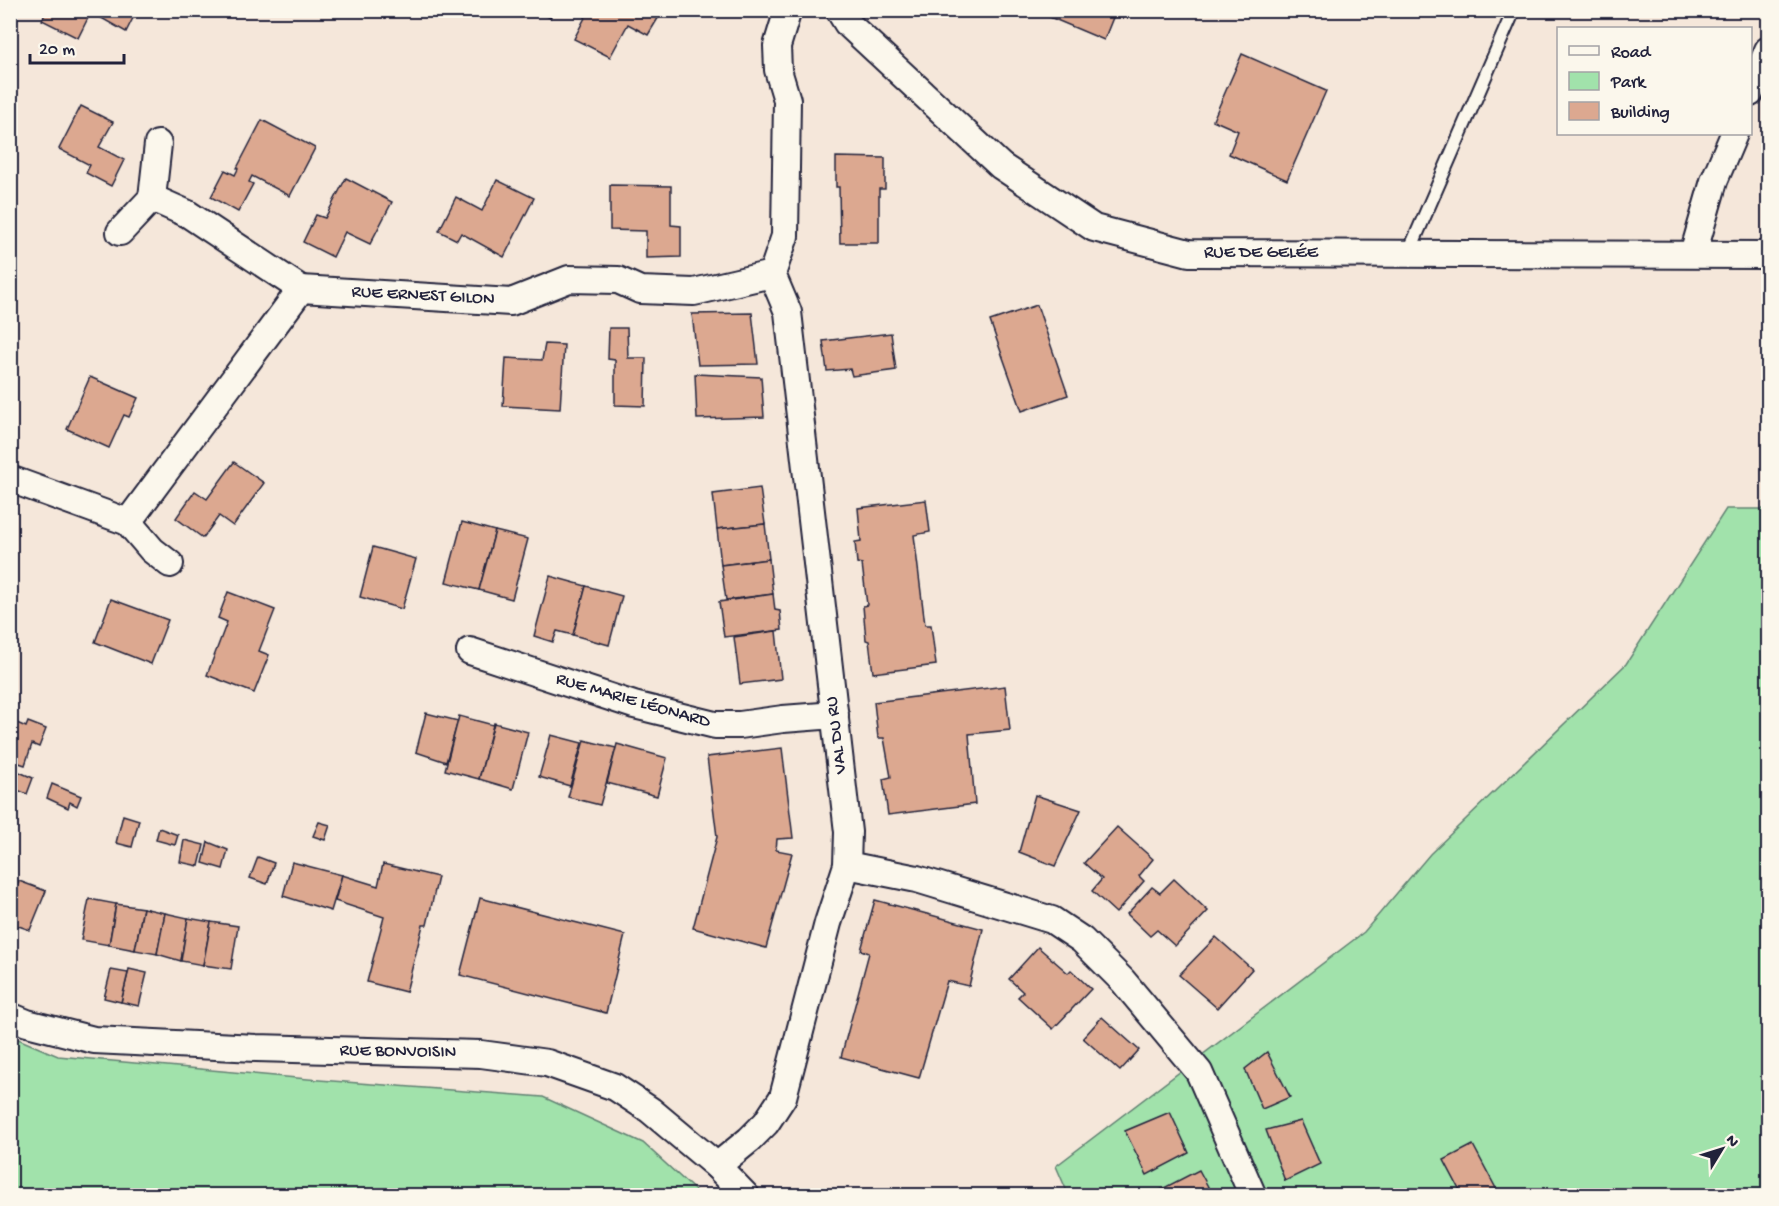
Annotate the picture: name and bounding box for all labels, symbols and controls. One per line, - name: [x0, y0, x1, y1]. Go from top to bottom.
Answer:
- scale bar: [30, 27, 124, 65]
- legend: [1557, 27, 1752, 135]
- text: 20 m: [39, 40, 75, 61]
- text: Road: [1611, 43, 1652, 64]
- text: Park: [1610, 73, 1647, 94]
- text: Building: [1610, 103, 1670, 124]
- street label: RUE DE GELÉE: [1204, 243, 1319, 264]
- street label: RUE ERNEST GILON: [351, 282, 495, 310]
- street label: RUE MARIE LÉONARD: [553, 669, 713, 733]
- street label: VAL DU RU: [822, 695, 852, 776]
- street label: RUE BONVOISIN: [339, 1040, 457, 1064]
- north arrow: [1692, 1119, 1752, 1179]
- text: N: [1720, 1132, 1742, 1152]

